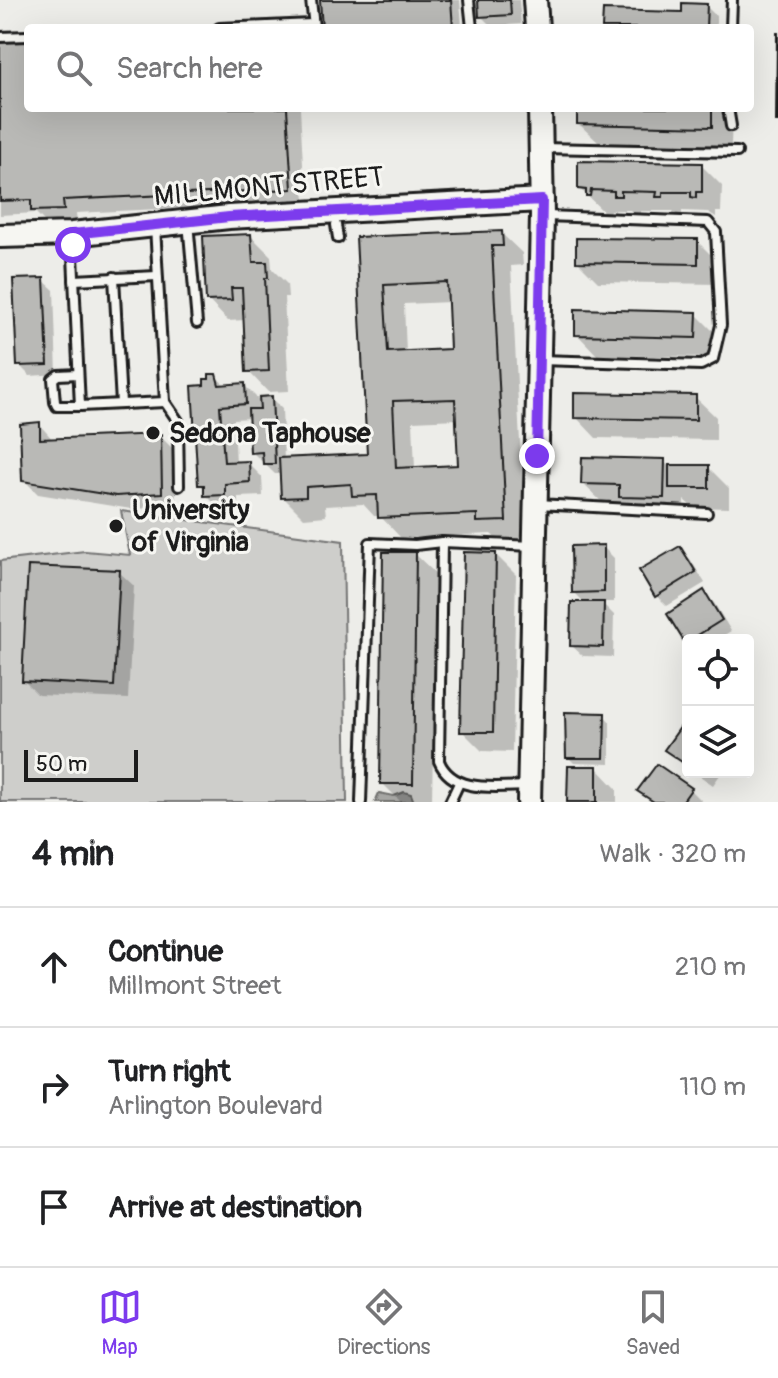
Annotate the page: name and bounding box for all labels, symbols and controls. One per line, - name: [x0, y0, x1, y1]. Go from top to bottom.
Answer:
- search box: [24, 24, 754, 112]
- icon: search: [52, 46, 96, 90]
- text: Search here: [116, 50, 263, 87]
- street label: MILLMONT STREET: [152, 160, 386, 214]
- route start: [55, 227, 91, 263]
- place label: Sedona Taphouse: [169, 416, 372, 451]
- marker: Sedona Taphouse: [144, 424, 162, 442]
- route end: [519, 438, 555, 474]
- place label: University of Virginia: [131, 493, 249, 560]
- marker: University of Virginia: [107, 517, 125, 535]
- map controls: [682, 634, 754, 778]
- button: locate: [682, 634, 754, 706]
- button: layers: [682, 706, 754, 778]
- scale bar: [24, 746, 138, 782]
- text: 50 m: [36, 750, 87, 778]
- text: 4 min: [32, 833, 114, 876]
- text: Walk · 320 m: [599, 838, 746, 870]
- text: Continue: [108, 933, 223, 970]
- icon: ahead: [32, 945, 76, 989]
- text: 210 m: [675, 951, 746, 983]
- text: Millmont Street: [108, 970, 282, 1002]
- text: Turn right: [108, 1053, 231, 1090]
- icon: right: [32, 1065, 76, 1109]
- text: 110 m: [679, 1071, 746, 1103]
- text: Arlington Boulevard: [108, 1090, 323, 1122]
- icon: arrive: [32, 1185, 76, 1229]
- text: Arrive at destination: [108, 1189, 362, 1226]
- tab: Map: [98, 1285, 142, 1361]
- tab: Directions: [337, 1285, 430, 1361]
- tab: Saved: [626, 1285, 680, 1361]

